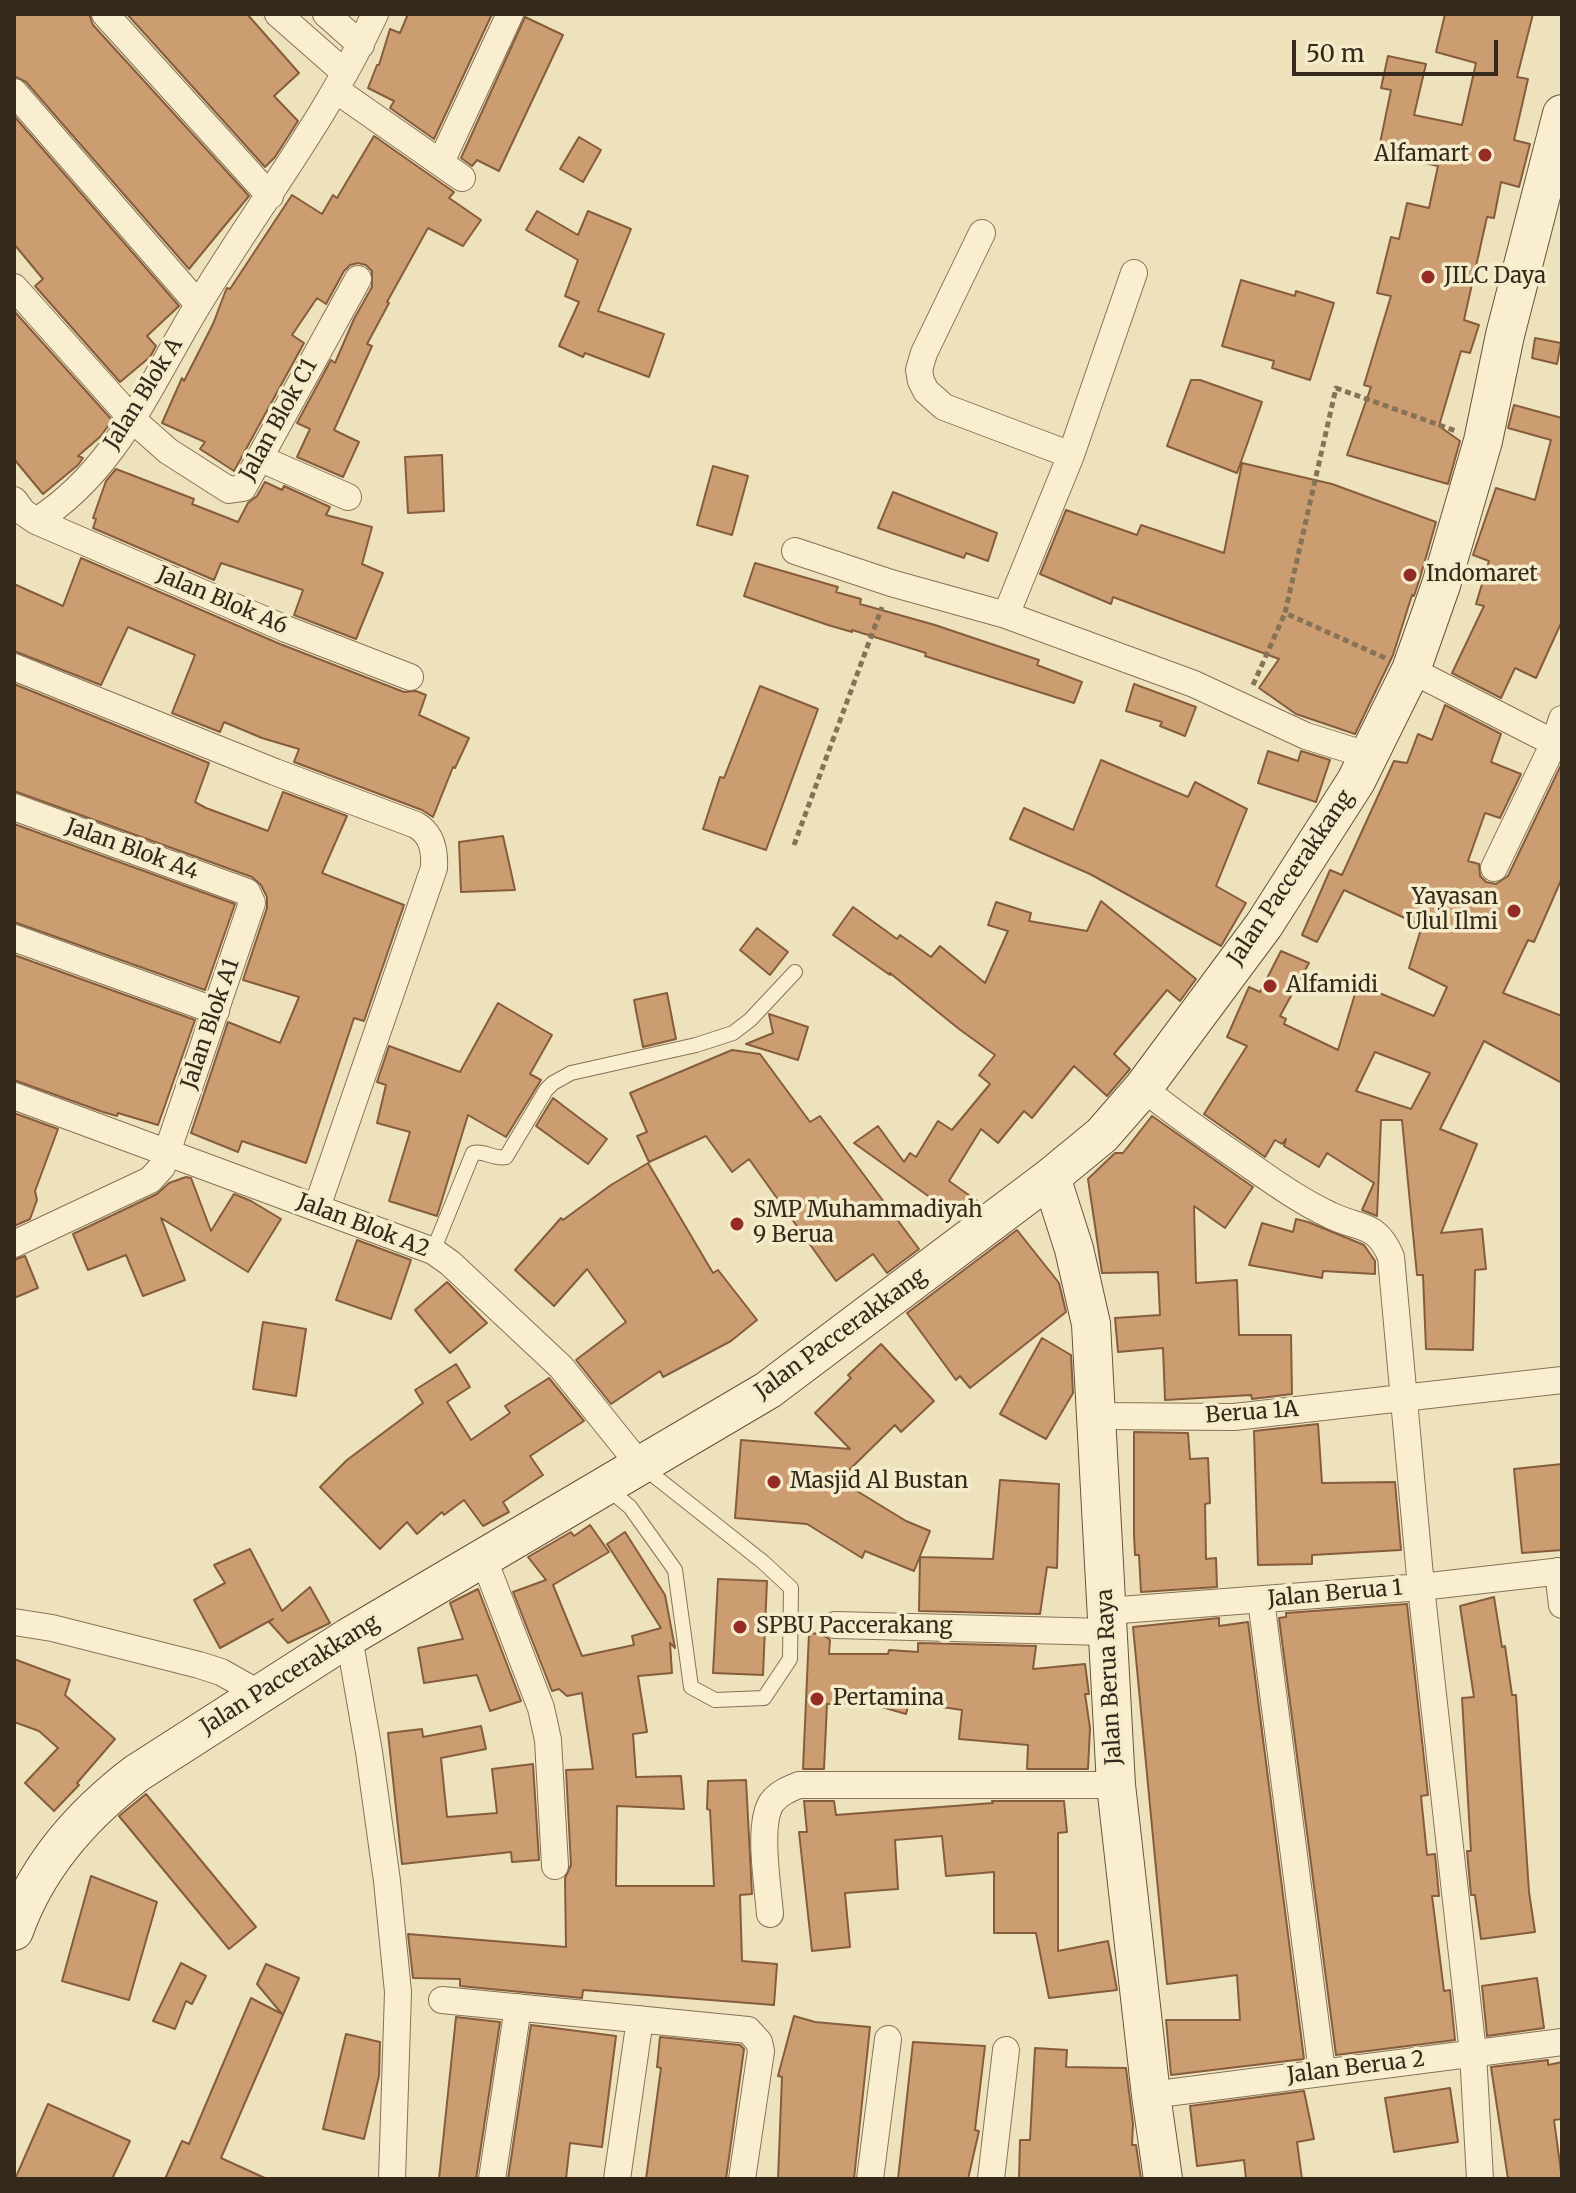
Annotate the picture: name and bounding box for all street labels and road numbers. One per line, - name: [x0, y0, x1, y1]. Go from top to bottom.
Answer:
- street label: Jalan Blok A: [99, 333, 189, 455]
- street label: Jalan Blok C1: [235, 354, 323, 486]
- street label: Jalan Blok A6: [153, 562, 291, 640]
- street label: Jalan Paccerakkang: [1223, 785, 1359, 971]
- street label: Jalan Blok A4: [62, 814, 202, 886]
- street label: Jalan Blok A1: [176, 955, 246, 1093]
- street label: Jalan Blok A2: [293, 1189, 433, 1263]
- street label: Jalan Paccerakkang: [750, 1263, 932, 1405]
- street label: Berua 1A: [1205, 1397, 1299, 1429]
- street label: Jalan Berua 1: [1266, 1575, 1404, 1613]
- street label: Jalan Berua Raya: [1092, 1588, 1128, 1766]
- street label: Jalan Paccerakkang: [196, 1609, 384, 1741]
- street label: Jalan Berua 2: [1286, 2046, 1426, 2090]

